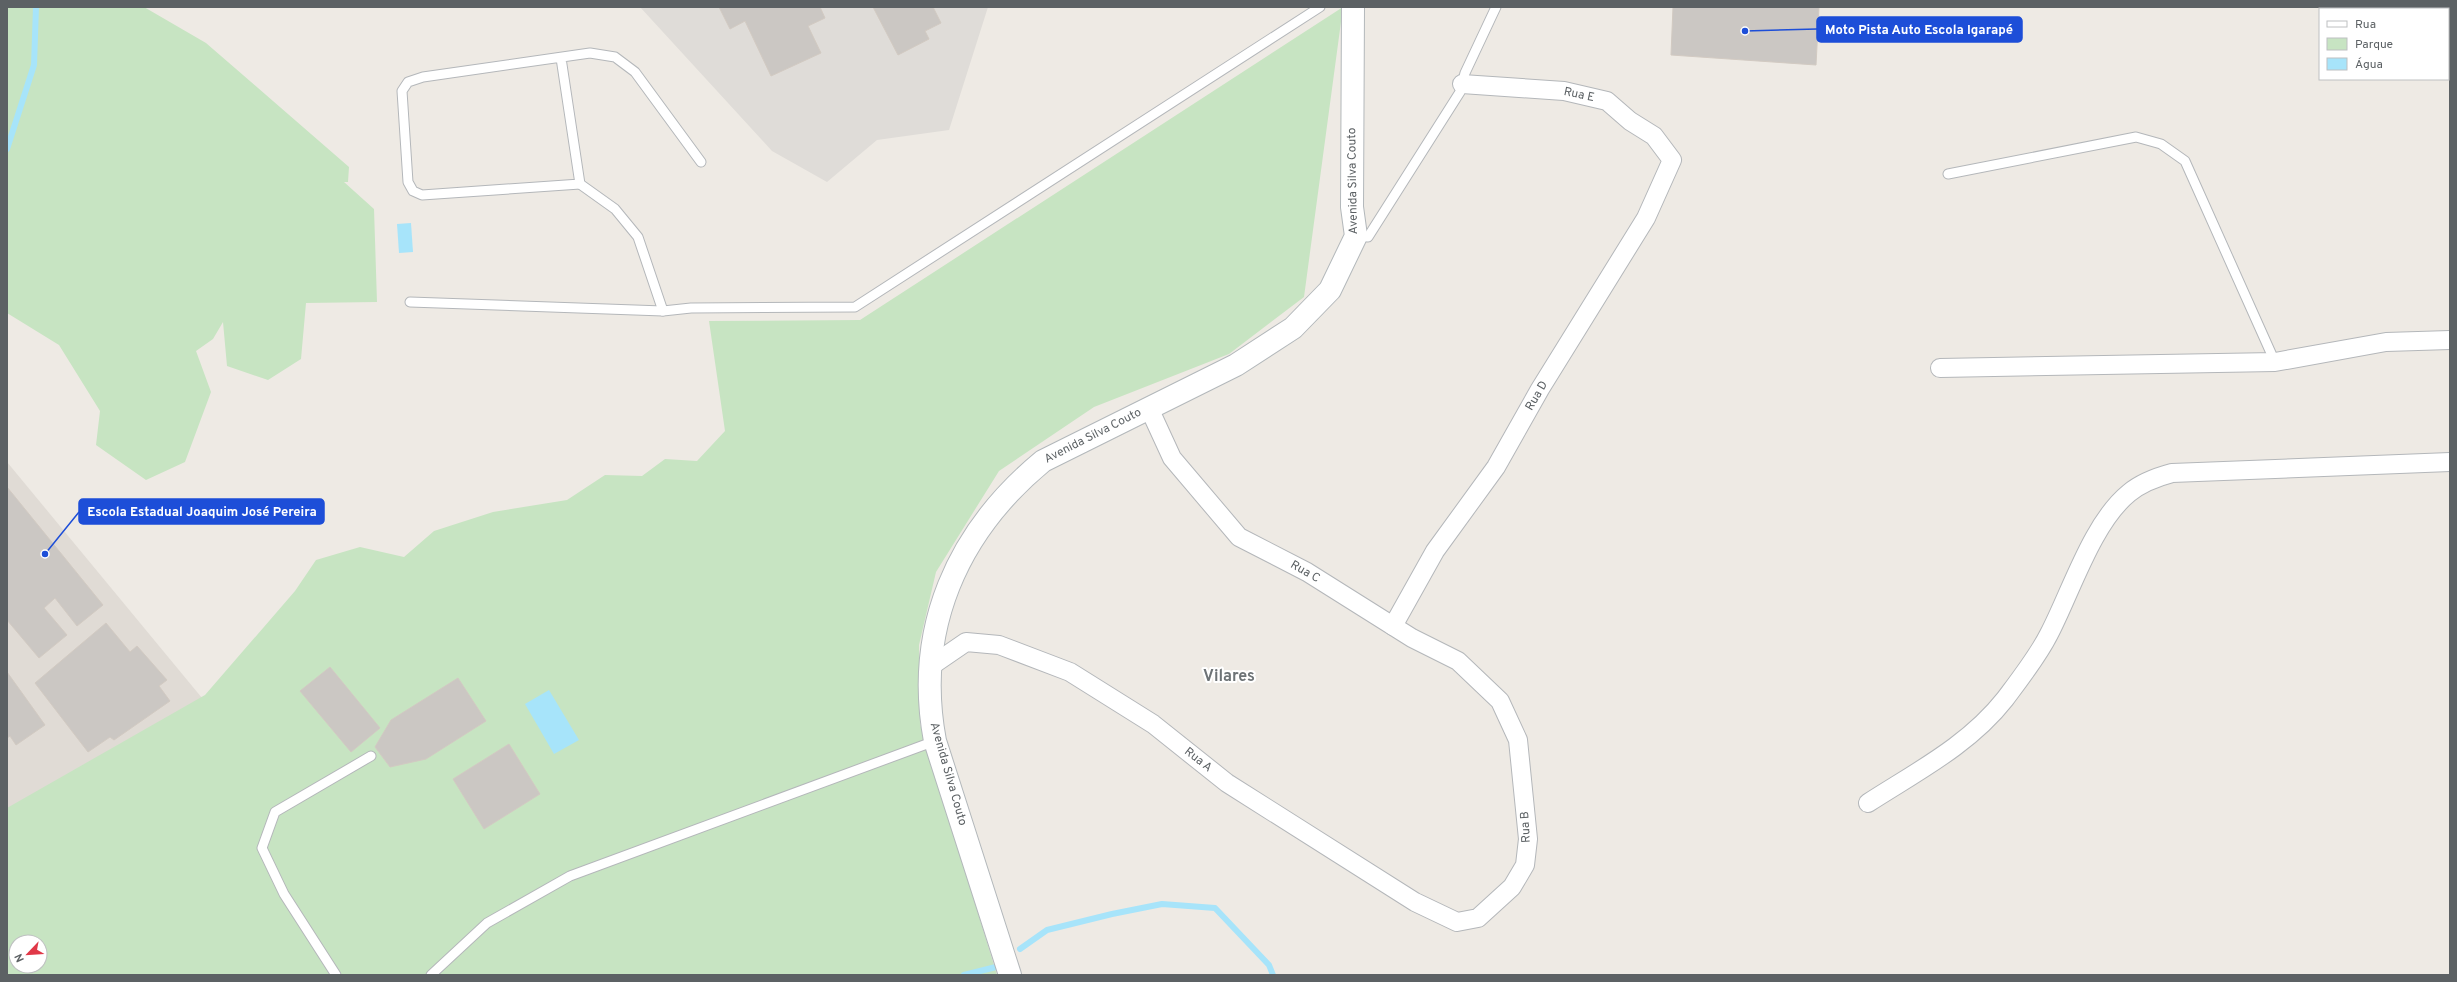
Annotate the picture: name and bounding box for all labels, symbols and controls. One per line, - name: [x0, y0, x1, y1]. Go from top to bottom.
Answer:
- legend: [2319, 8, 2449, 80]
- callout: Moto Pista Auto Escola Igarapé: [1817, 17, 2022, 42]
- text: Rua: [2355, 17, 2376, 33]
- text: Moto Pista Auto Escola Igarapé: [1825, 23, 2013, 39]
- text: Parque: [2355, 37, 2393, 53]
- text: Água: [2355, 57, 2383, 73]
- street label: Rua E: [1562, 84, 1596, 106]
- street label: Avenida Silva Couto: [1344, 127, 1362, 234]
- street label: Rua D: [1522, 378, 1552, 414]
- street label: Avenida Silva Couto: [1042, 405, 1144, 467]
- callout: Escola Estadual Joaquim José Pereira: [79, 499, 324, 524]
- text: Escola Estadual Joaquim José Pereira: [87, 505, 317, 521]
- street label: Rua C: [1287, 557, 1323, 587]
- district label: Vilares: [1203, 667, 1255, 687]
- street label: Avenida Silva Couto: [926, 721, 970, 828]
- street label: Rua A: [1181, 744, 1215, 776]
- street label: Rua B: [1517, 811, 1535, 843]
- north arrow: [8, 934, 48, 974]
- text: N: [12, 951, 28, 964]

